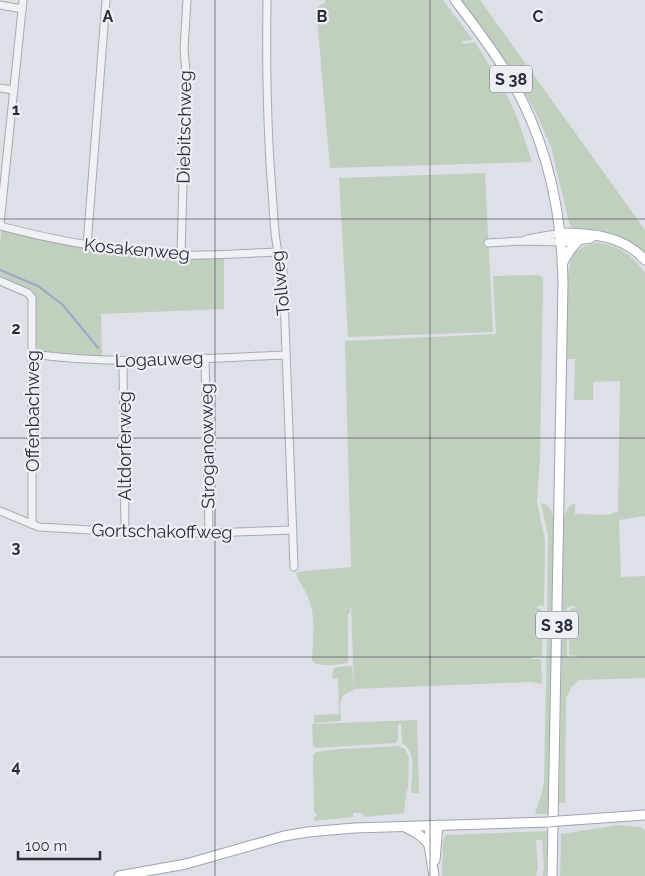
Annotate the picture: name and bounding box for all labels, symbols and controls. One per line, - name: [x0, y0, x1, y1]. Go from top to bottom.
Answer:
- text: A: [103, 7, 114, 26]
- text: B: [317, 7, 328, 26]
- text: C: [533, 7, 544, 26]
- road number: S 38: [490, 66, 532, 92]
- street label: Diebitschweg: [173, 70, 195, 184]
- text: 1: [12, 100, 20, 119]
- street label: Kosakenweg: [83, 234, 191, 264]
- street label: Tollweg: [266, 249, 294, 317]
- text: 2: [11, 319, 21, 338]
- street label: Logauweg: [114, 347, 204, 371]
- street label: Offenbachweg: [22, 350, 43, 472]
- street label: Stroganowweg: [195, 383, 219, 509]
- street label: Altdorferweg: [114, 391, 135, 501]
- street label: Gortschakoffweg: [91, 519, 233, 543]
- text: 3: [12, 538, 21, 557]
- road number: S 38: [536, 612, 578, 638]
- text: 4: [11, 757, 21, 776]
- scale bar: [18, 828, 100, 860]
- text: 100 m: [25, 837, 67, 855]

